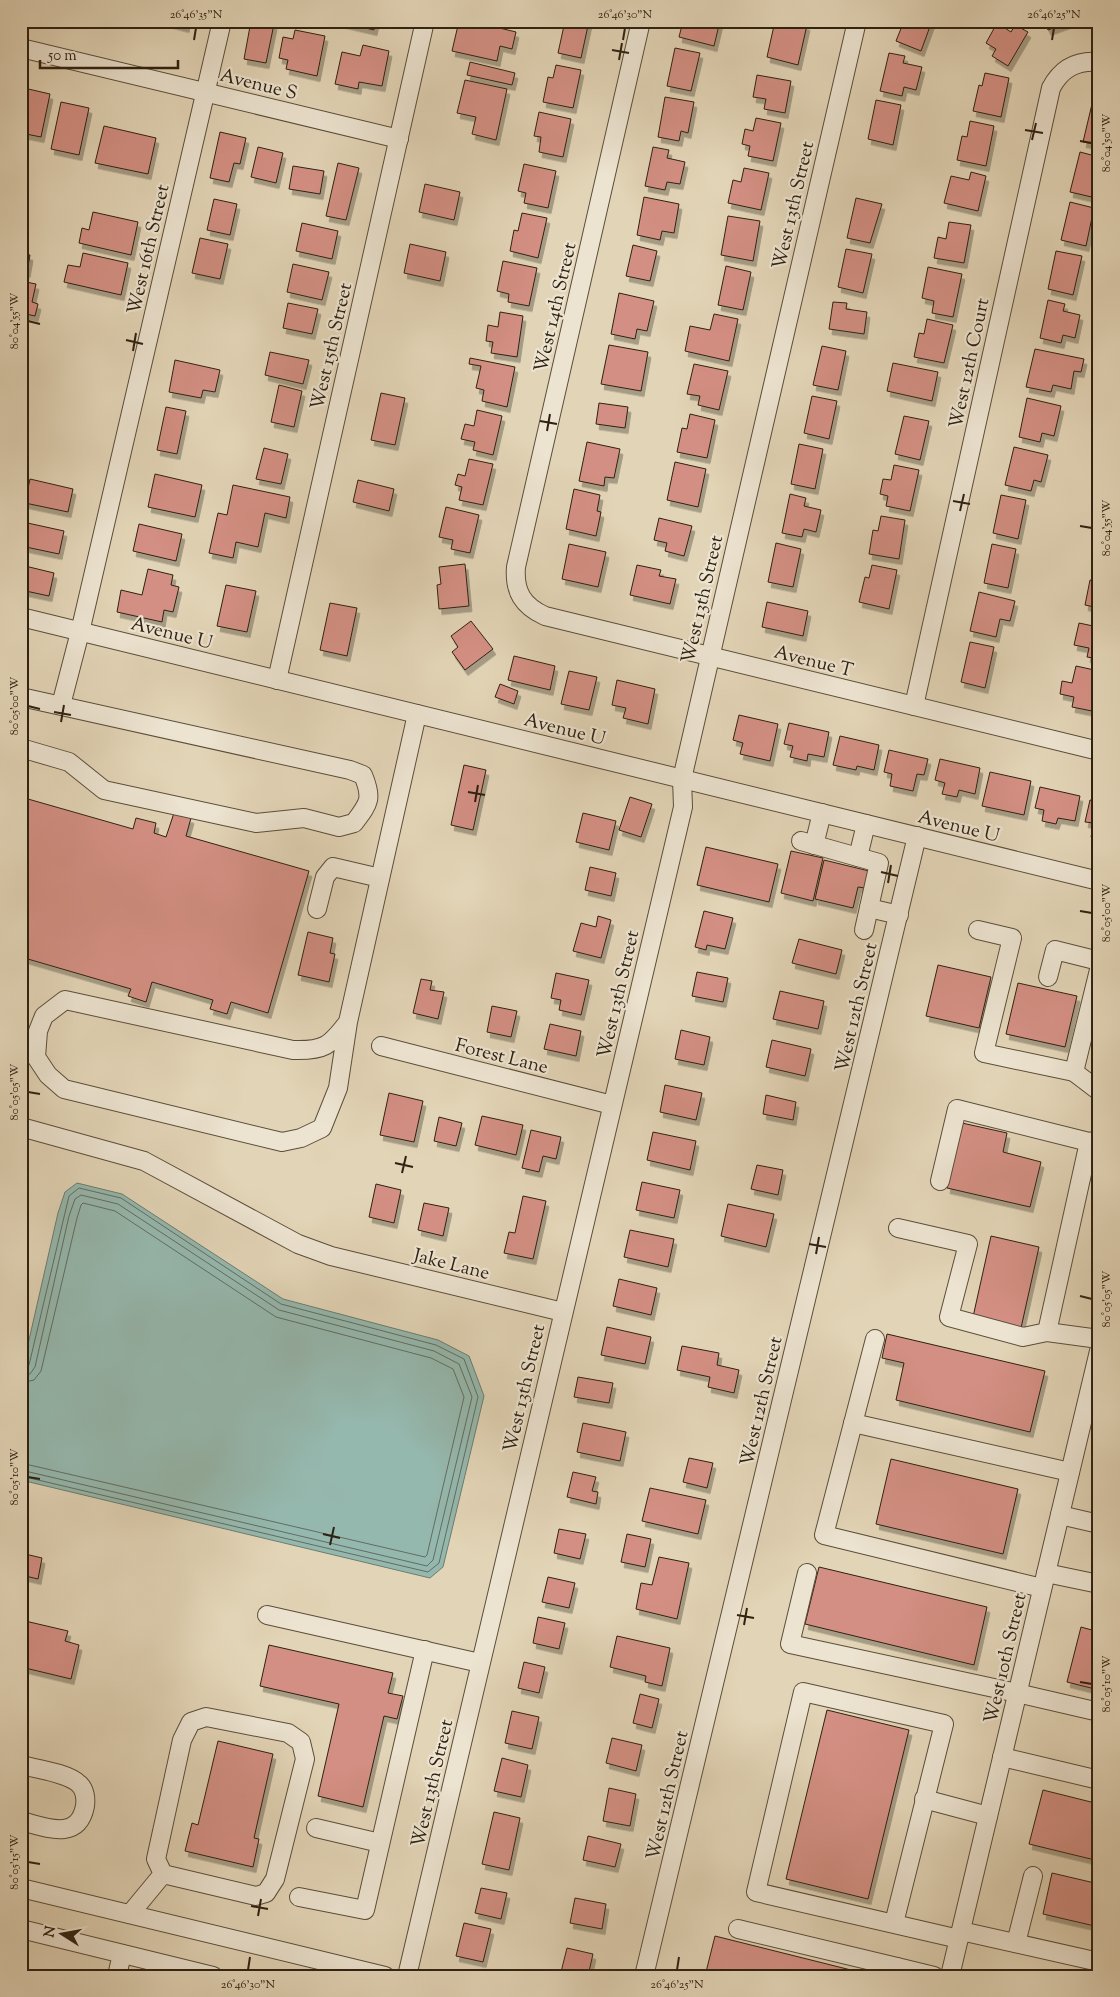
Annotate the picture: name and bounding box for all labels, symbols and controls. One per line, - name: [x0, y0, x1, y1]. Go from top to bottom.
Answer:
- text: 26°46'35"N: [170, 6, 223, 24]
- text: 26°46'30"N: [598, 6, 653, 24]
- text: 26°46'25"N: [1027, 6, 1081, 24]
- scale bar: [40, 38, 178, 70]
- text: 50 m: [47, 46, 77, 67]
- street label: Avenue S: [217, 63, 300, 108]
- text: 80°04'50"W: [1098, 113, 1116, 172]
- street label: West 13th Street: [767, 138, 822, 272]
- street label: West 16th Street: [121, 181, 178, 317]
- street label: West 14th Street: [528, 239, 585, 375]
- street label: West 15th Street: [305, 280, 360, 413]
- text: 80°04'55"W: [6, 292, 24, 349]
- street label: West 12th Court: [943, 295, 998, 431]
- text: 80°04'55"W: [1098, 499, 1116, 556]
- street label: West 13th Street: [676, 532, 731, 666]
- street label: Avenue U: [128, 611, 215, 658]
- street label: Avenue T: [771, 640, 856, 685]
- text: 80°05'00"W: [6, 676, 24, 735]
- street label: Avenue U: [521, 707, 608, 754]
- street label: Avenue U: [915, 804, 1002, 851]
- text: 80°05'00"W: [1098, 883, 1116, 942]
- street label: West 13th Street: [592, 927, 647, 1061]
- street label: West 12th Street: [829, 940, 886, 1075]
- street label: Forest Lane: [452, 1033, 551, 1082]
- text: 80°05'05"W: [6, 1063, 24, 1120]
- street label: Jake Lane: [410, 1243, 492, 1288]
- text: 80°05'05"W: [1098, 1270, 1116, 1327]
- street label: West 13th Street: [498, 1321, 553, 1455]
- street label: West 12th Street: [734, 1334, 791, 1469]
- text: 80°05'10"W: [6, 1448, 24, 1506]
- street label: West 10th Street: [978, 1590, 1035, 1726]
- text: 80°05'10"W: [1098, 1655, 1116, 1713]
- street label: West 13th Street: [406, 1716, 461, 1850]
- street label: West 12th Street: [640, 1728, 697, 1863]
- text: 80°05'15"W: [6, 1834, 24, 1890]
- north arrow: [38, 1910, 88, 1960]
- text: N: [40, 1925, 62, 1939]
- text: 26°46'30"N: [221, 1976, 276, 1994]
- text: 26°46'25"N: [650, 1976, 704, 1994]

